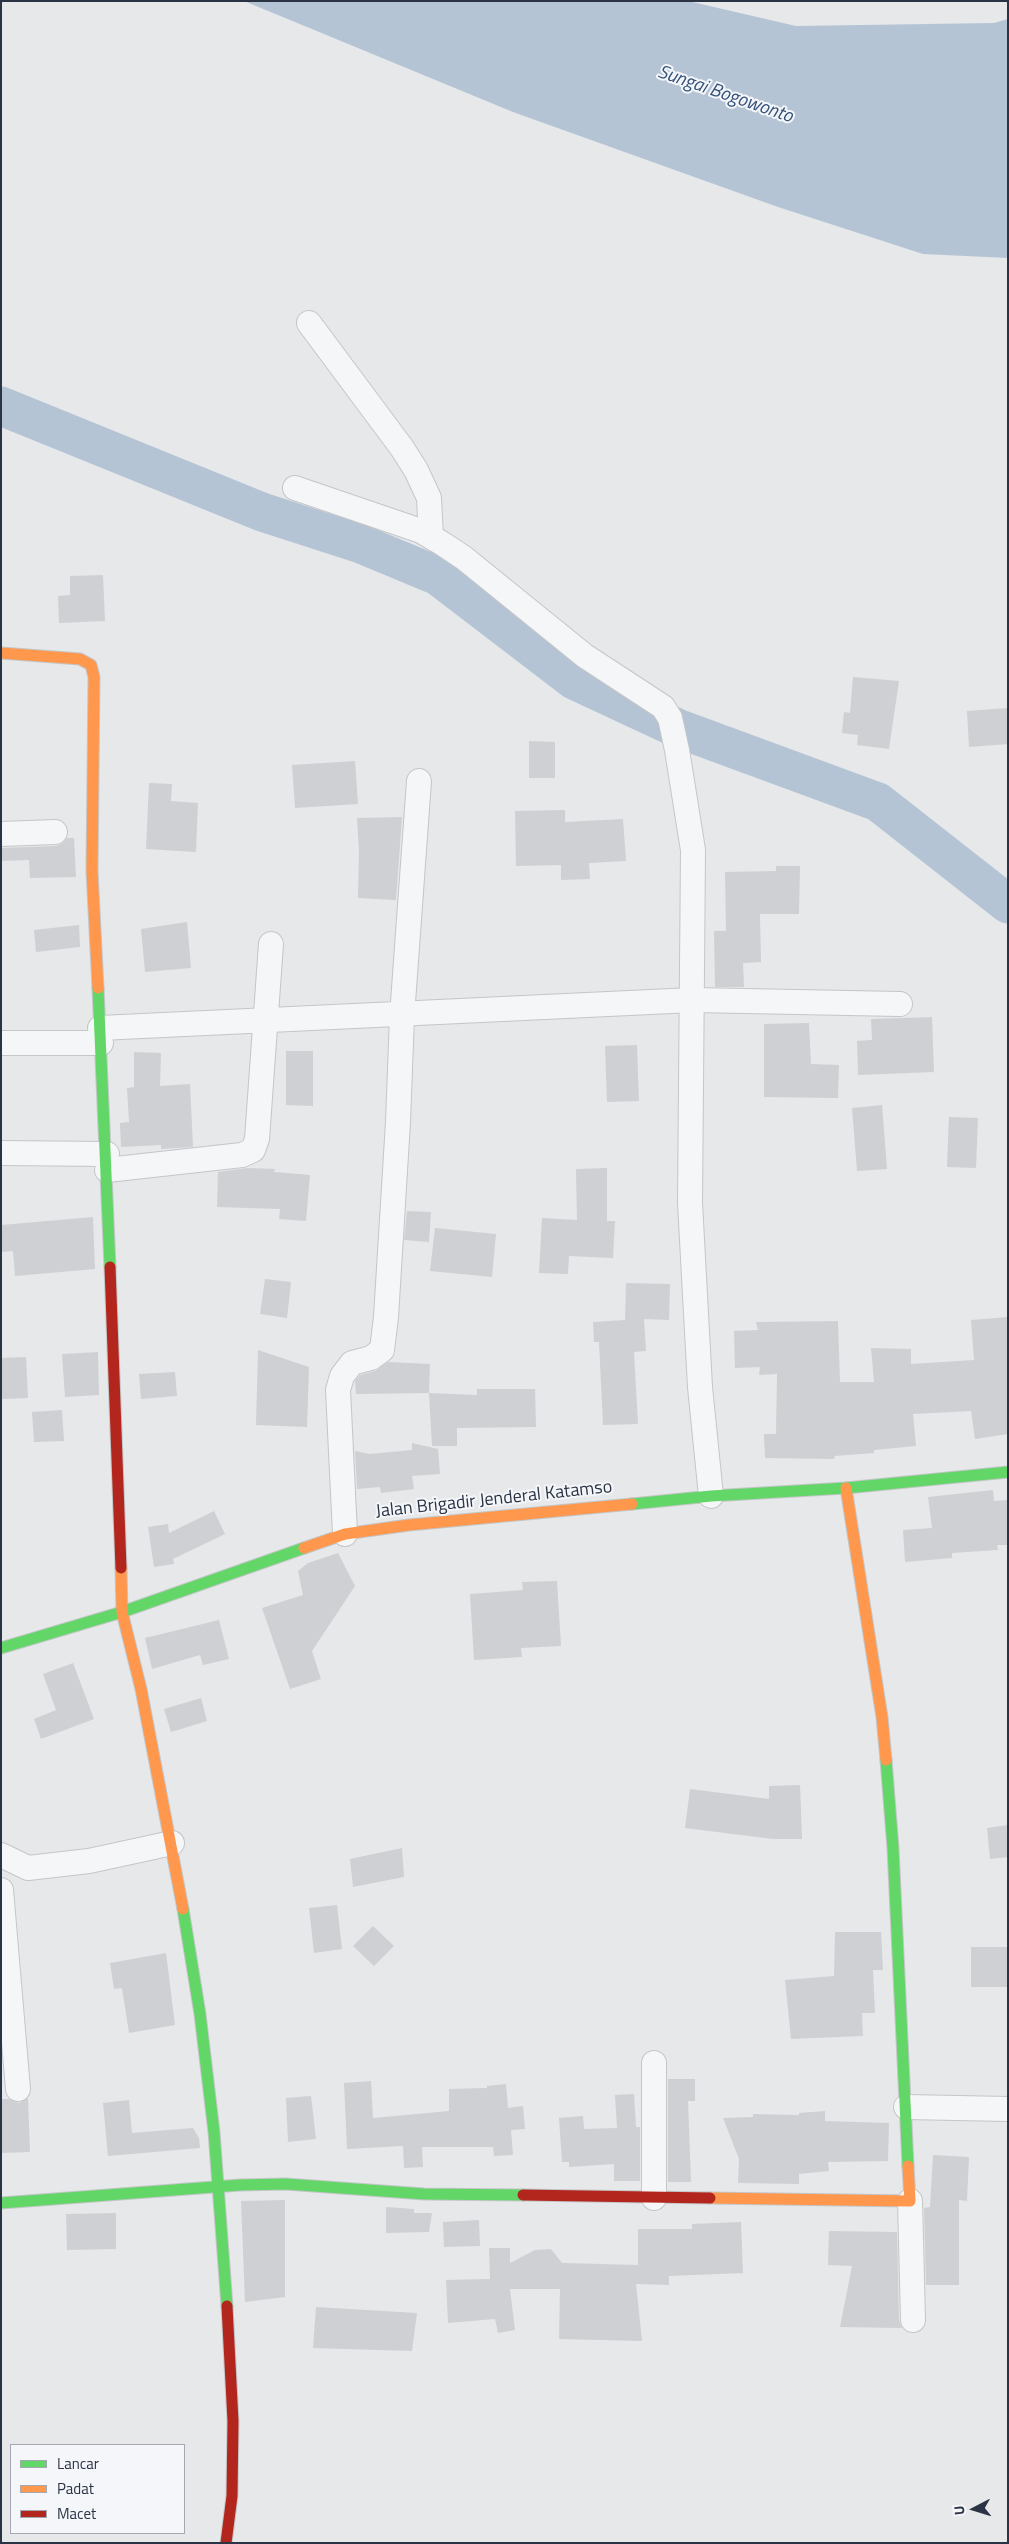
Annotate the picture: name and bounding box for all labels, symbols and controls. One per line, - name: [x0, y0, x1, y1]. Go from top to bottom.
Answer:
- water label: Sungai Bogowonto: [654, 61, 796, 129]
- street label: Jalan Brigadir Jenderal Katamso: [375, 1477, 613, 1523]
- legend: [10, 2444, 185, 2534]
- text: Lancar: [57, 2452, 99, 2475]
- text: Padat: [57, 2477, 94, 2500]
- north arrow: [949, 2484, 999, 2534]
- text: Macet: [57, 2502, 96, 2525]
- text: U: [948, 2505, 969, 2516]

